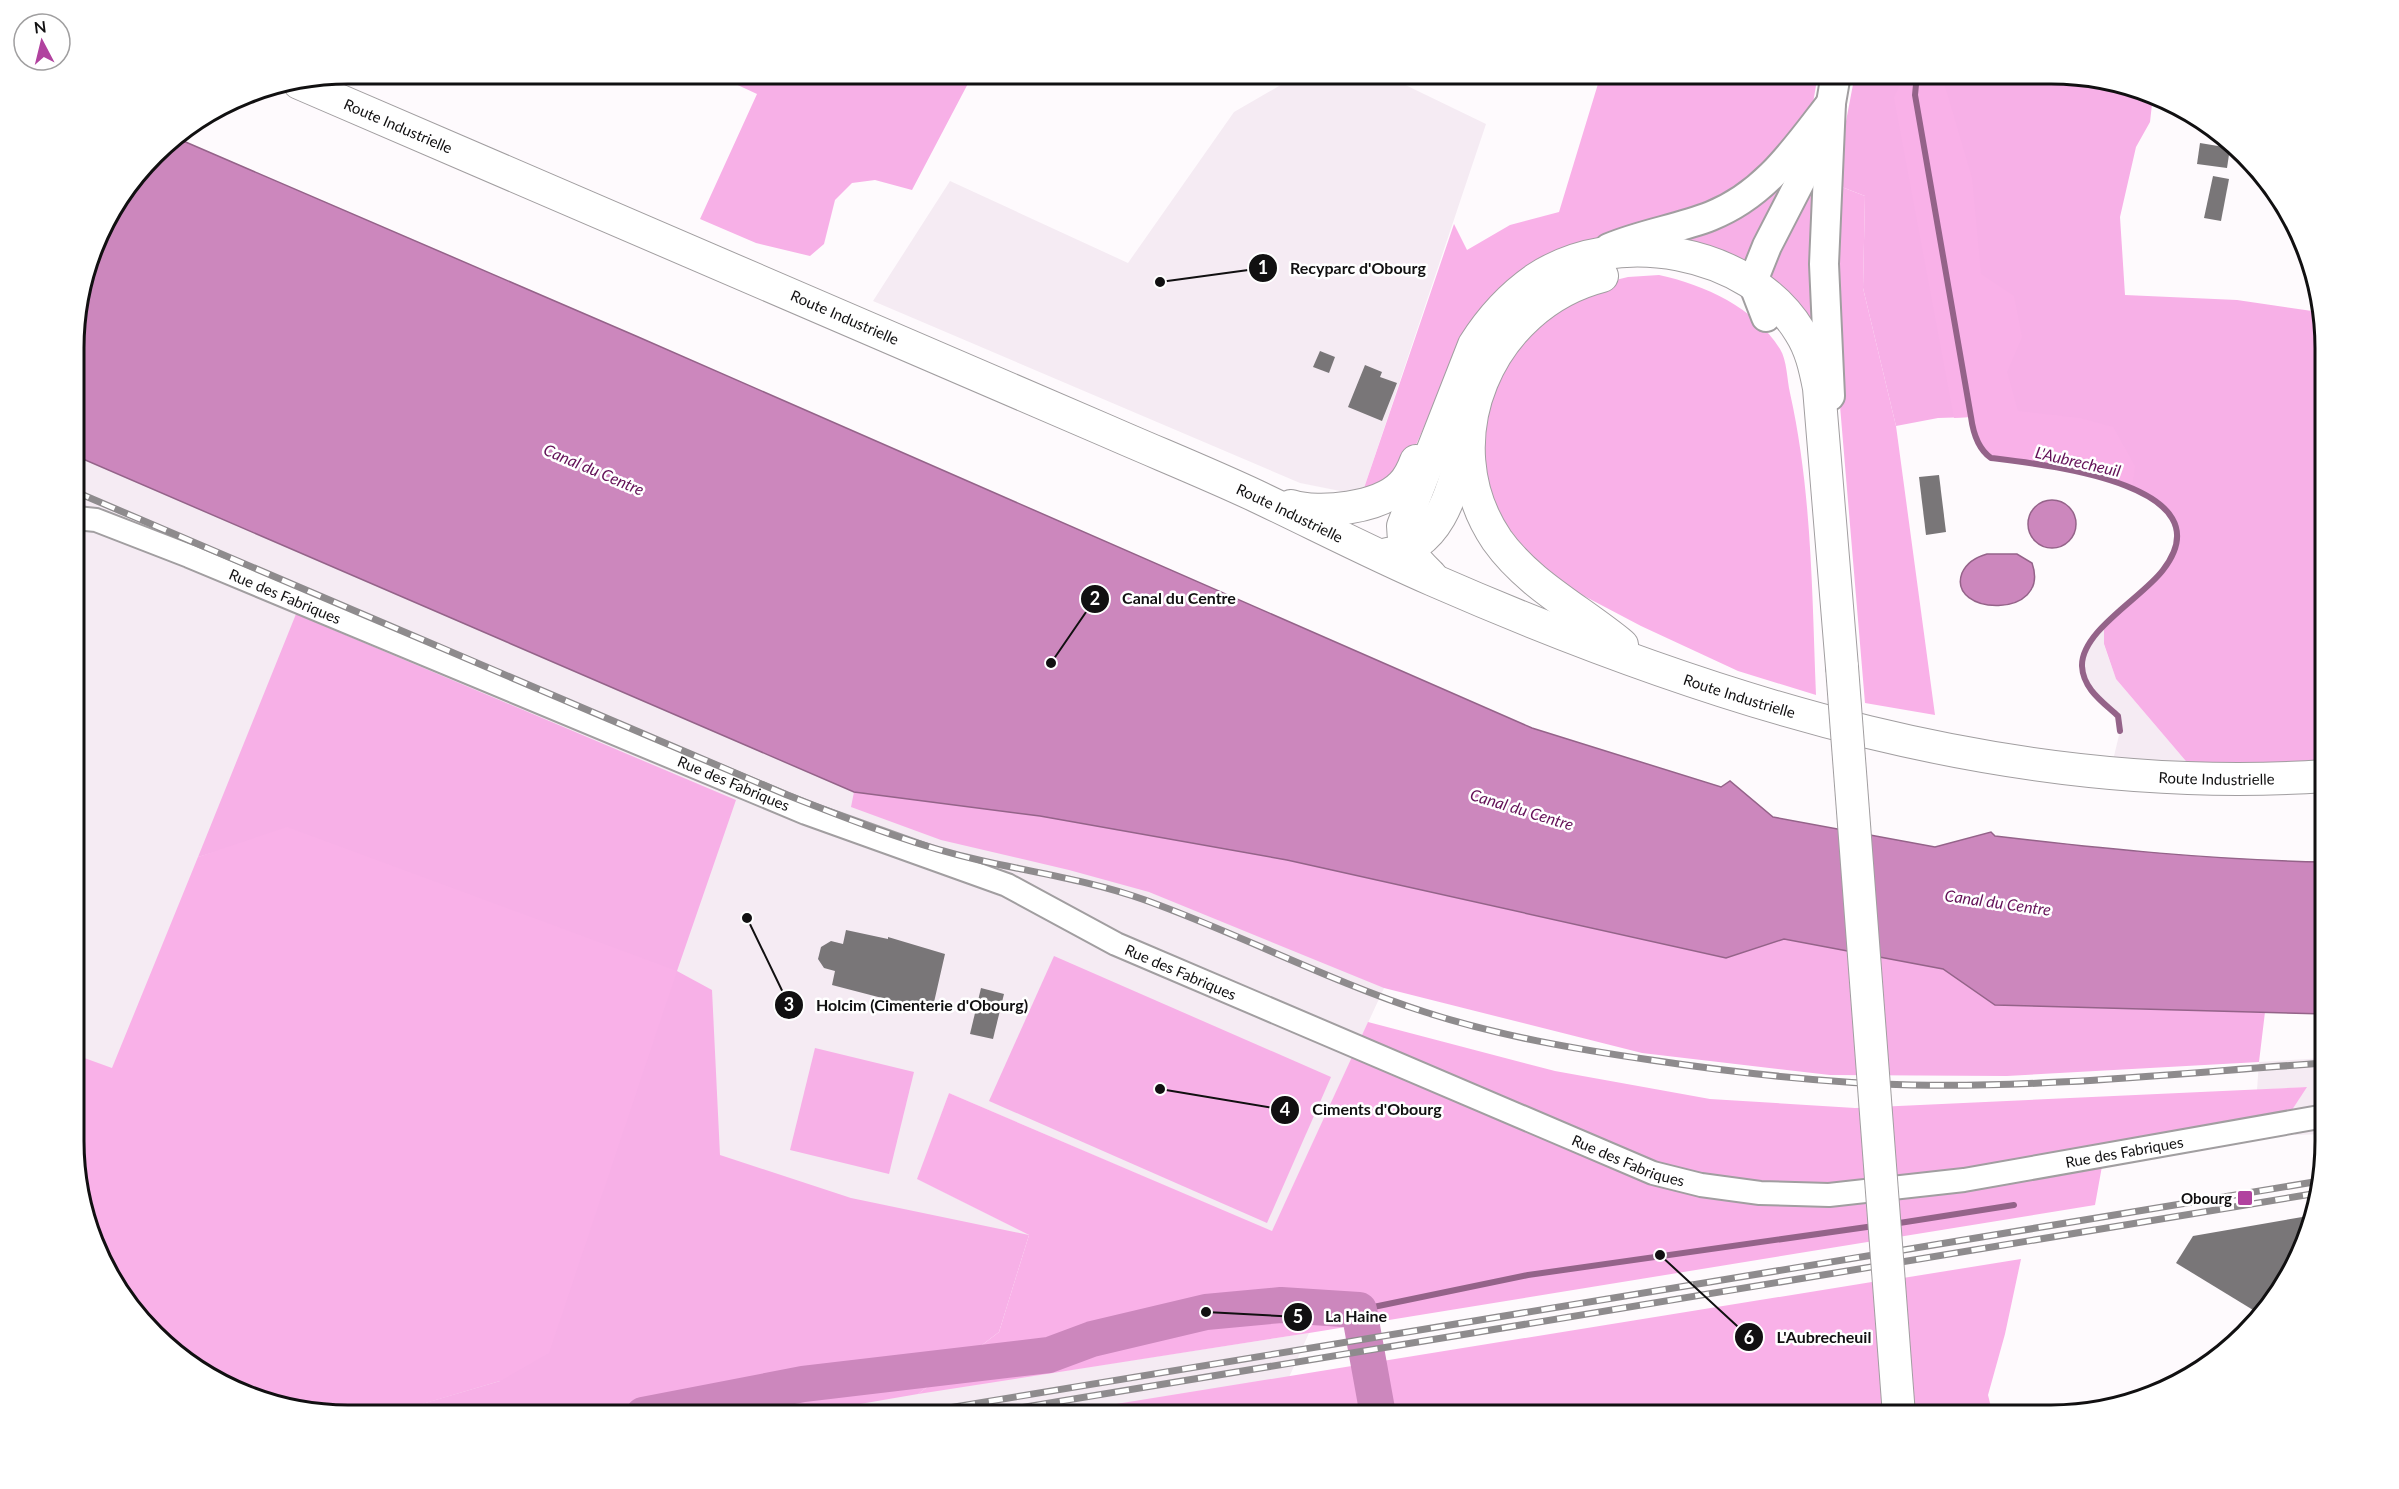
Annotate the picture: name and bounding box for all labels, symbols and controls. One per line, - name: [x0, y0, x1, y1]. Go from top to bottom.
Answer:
- north arrow: [12, 12, 72, 72]
- text: N: [33, 16, 47, 37]
- street label: Route Industrielle: [341, 94, 455, 157]
- callout: Recyparc d'Obourg: [1248, 251, 1438, 285]
- text: 1: [1258, 256, 1268, 278]
- text: Recyparc d'Obourg: [1290, 258, 1426, 277]
- street label: Route Industrielle: [788, 286, 902, 348]
- water label: Canal du Centre: [541, 439, 647, 499]
- water label: L'Aubrecheuil: [2033, 442, 2123, 480]
- street label: Route Industrielle: [1234, 479, 1346, 546]
- street label: Rue des Fabriques: [227, 565, 344, 627]
- callout: Canal du Centre: [1080, 582, 1248, 616]
- text: 2: [1090, 587, 1100, 609]
- text: Canal du Centre: [1122, 588, 1236, 607]
- street label: Route Industrielle: [1681, 670, 1797, 721]
- street label: Rue des Fabriques: [675, 752, 792, 814]
- street label: Route Industrielle: [2158, 768, 2275, 788]
- water label: Canal du Centre: [1468, 784, 1576, 834]
- water label: Canal du Centre: [1944, 885, 2053, 919]
- street label: Rue des Fabriques: [1122, 940, 1239, 1003]
- callout: Holcim (Cimenterie d'Obourg): [774, 988, 1040, 1022]
- text: 3: [784, 993, 794, 1015]
- text: Holcim (Cimenterie d'Obourg): [816, 995, 1028, 1014]
- callout: Ciments d'Obourg: [1270, 1093, 1453, 1127]
- text: 4: [1280, 1098, 1290, 1120]
- text: Ciments d'Obourg: [1312, 1099, 1442, 1118]
- street label: Rue des Fabriques: [1569, 1131, 1687, 1190]
- street label: Rue des Fabriques: [2064, 1132, 2185, 1171]
- place label: Obourg: [2181, 1189, 2232, 1207]
- marker: Obourg: [2236, 1189, 2254, 1207]
- callout: La Haine: [1283, 1300, 1399, 1334]
- text: 5: [1293, 1305, 1303, 1327]
- text: La Haine: [1325, 1306, 1388, 1325]
- callout: L'Aubrecheuil: [1734, 1320, 1883, 1354]
- text: 6: [1744, 1326, 1754, 1348]
- text: L'Aubrecheuil: [1777, 1327, 1871, 1346]

